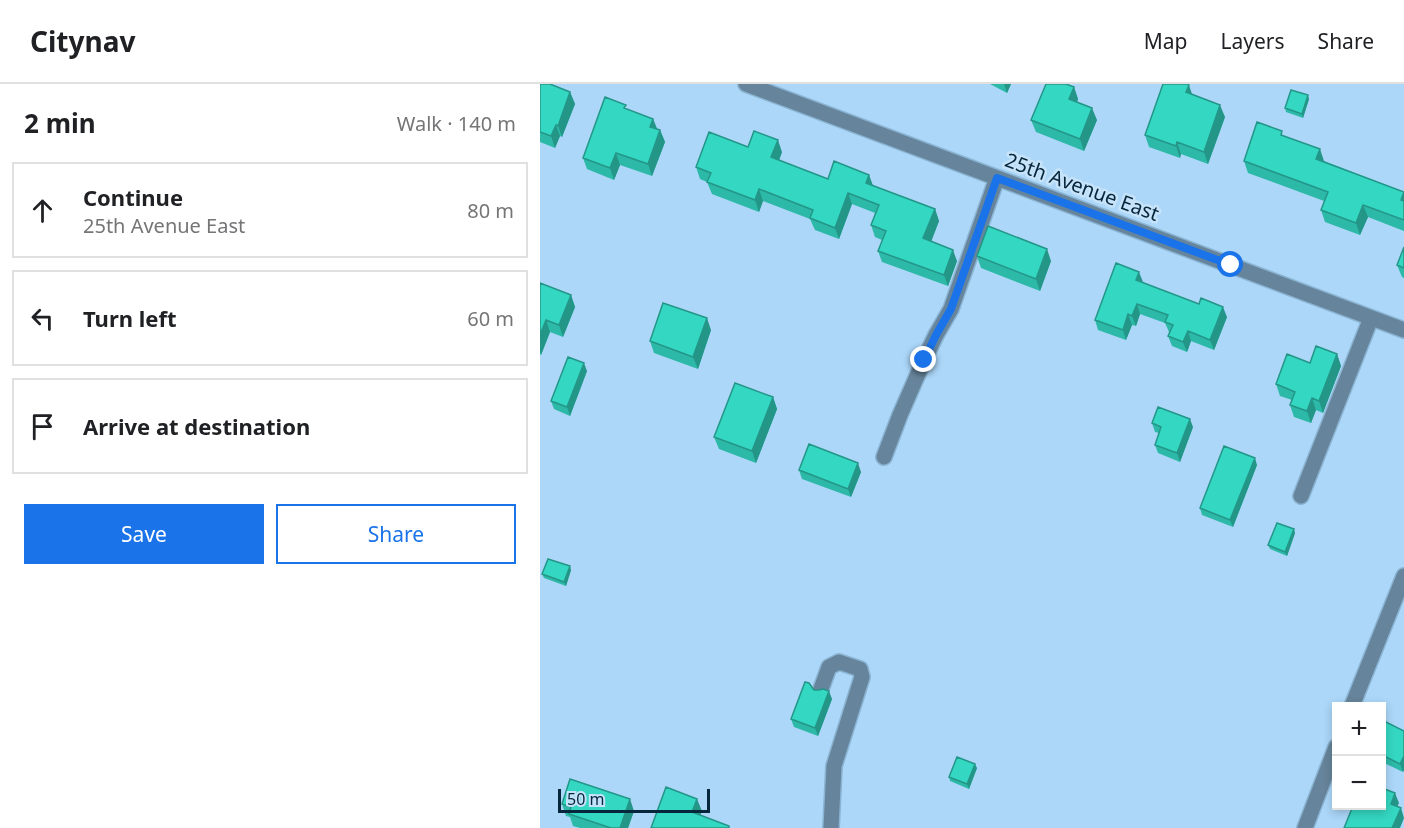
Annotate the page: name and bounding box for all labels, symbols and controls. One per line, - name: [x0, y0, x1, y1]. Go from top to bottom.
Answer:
- text: Citynav: [30, 22, 135, 60]
- text: Map: [1144, 27, 1188, 55]
- text: Layers: [1221, 27, 1285, 55]
- text: Share: [1318, 27, 1374, 55]
- text: 2 min: [24, 105, 96, 141]
- text: Walk · 140 m: [397, 110, 516, 137]
- street label: 25th Avenue East: [1001, 146, 1163, 227]
- text: Continue: [83, 182, 183, 212]
- icon: ahead: [26, 194, 59, 227]
- text: 80 m: [467, 197, 514, 224]
- text: 25th Avenue East: [83, 212, 245, 239]
- route start: [1217, 251, 1243, 277]
- icon: left: [26, 302, 59, 335]
- text: Turn left: [83, 303, 177, 333]
- text: 60 m: [467, 305, 514, 332]
- route end: [910, 346, 936, 372]
- icon: arrive: [26, 410, 59, 443]
- text: Arrive at destination: [83, 411, 310, 441]
- button: Save: [24, 504, 264, 564]
- button: Share: [276, 504, 516, 564]
- map controls: [1332, 702, 1386, 810]
- button: +: [1332, 702, 1386, 756]
- button: −: [1332, 756, 1386, 810]
- scale bar: [558, 786, 710, 814]
- text: 50 m: [567, 788, 604, 810]

